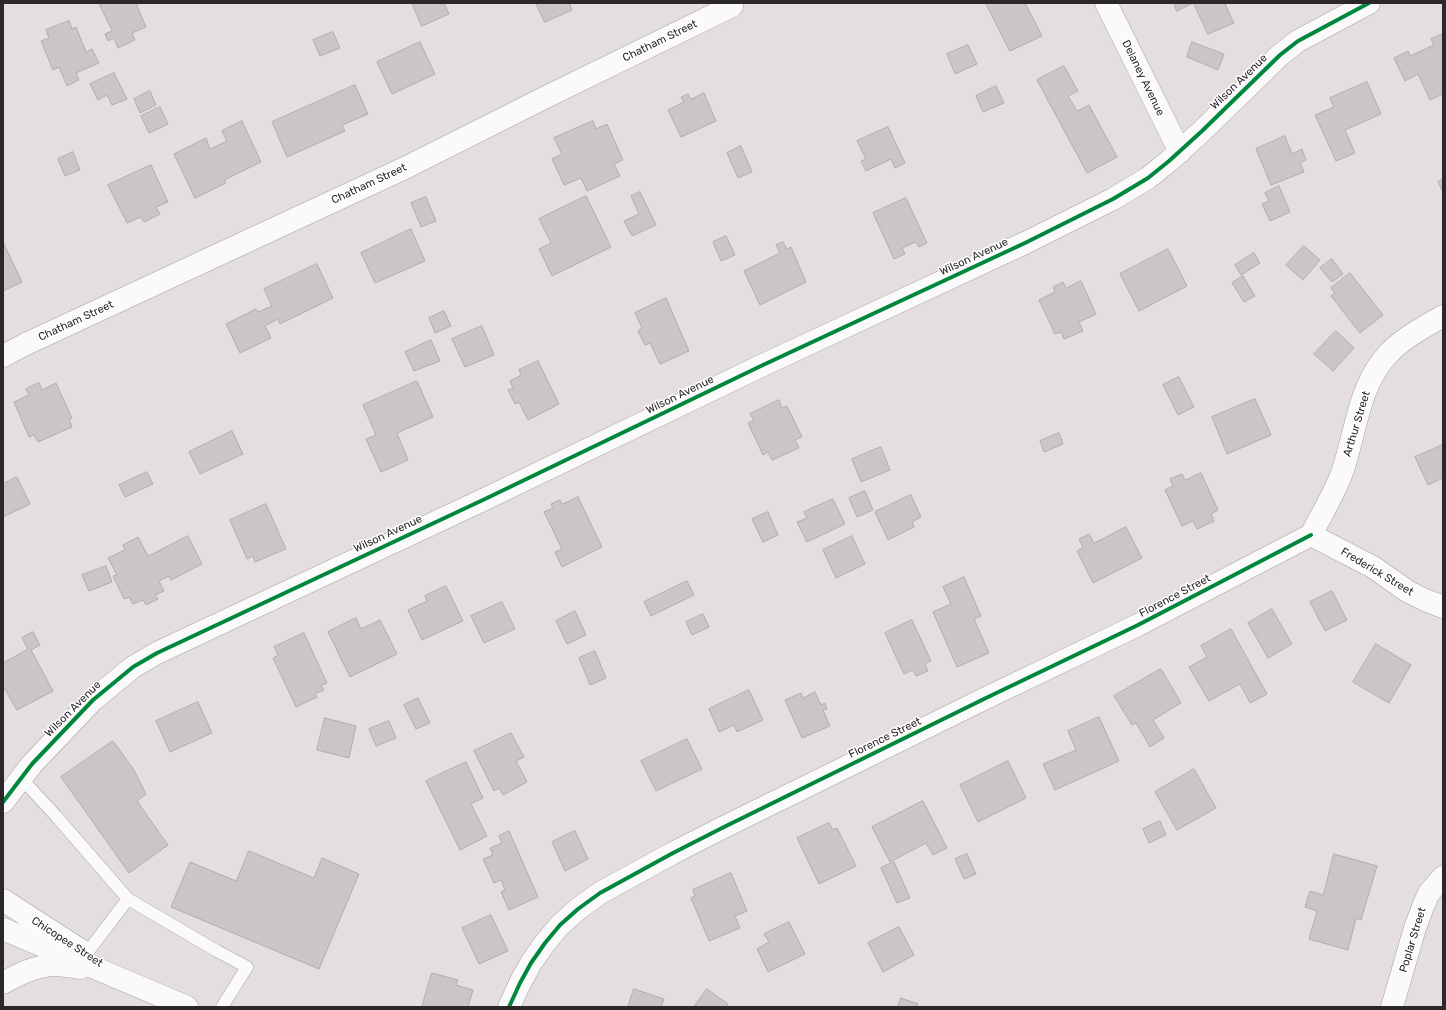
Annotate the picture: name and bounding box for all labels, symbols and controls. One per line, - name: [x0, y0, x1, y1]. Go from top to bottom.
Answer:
- street label: Chatham Street: [621, 17, 699, 65]
- street label: Delaney Avenue: [1119, 38, 1167, 118]
- street label: Wilson Avenue: [1208, 52, 1270, 112]
- street label: Chatham Street: [329, 161, 409, 207]
- street label: Wilson Avenue: [938, 235, 1010, 279]
- street label: Chatham Street: [36, 298, 116, 344]
- street label: Wilson Avenue: [644, 373, 716, 417]
- street label: Arthur Street: [1341, 390, 1373, 458]
- street label: Wilson Avenue: [352, 512, 424, 556]
- street label: Frederick Street: [1338, 545, 1416, 599]
- street label: Florence Street: [1137, 572, 1213, 620]
- street label: Wilson Avenue: [42, 678, 104, 740]
- street label: Florence Street: [847, 715, 923, 761]
- street label: Poplar Street: [1397, 906, 1429, 974]
- street label: Chicopee Street: [29, 914, 105, 970]

